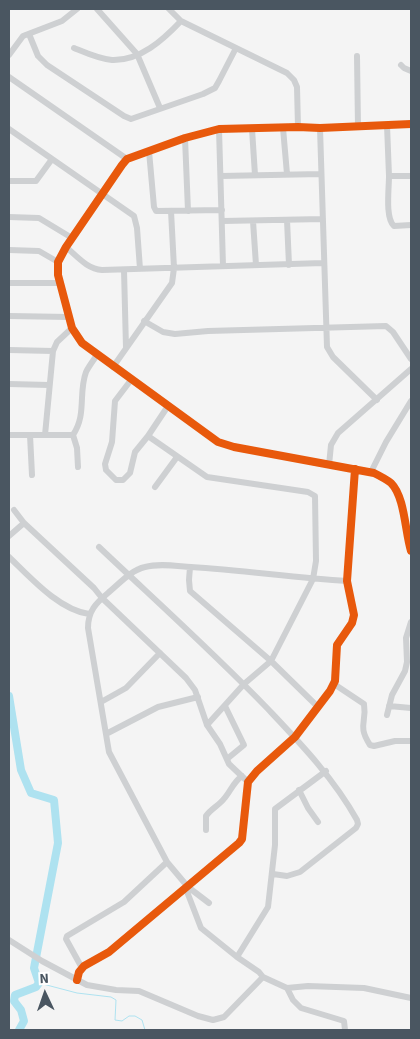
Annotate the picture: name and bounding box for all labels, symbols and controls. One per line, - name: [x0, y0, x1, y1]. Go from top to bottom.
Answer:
- north arrow: [20, 969, 70, 1019]
- text: N: [39, 969, 49, 989]

